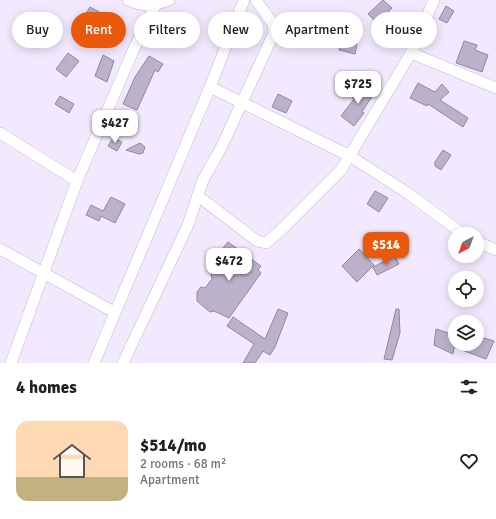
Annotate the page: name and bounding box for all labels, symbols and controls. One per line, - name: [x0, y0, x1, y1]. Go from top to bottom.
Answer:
- chip: Buy: [12, 12, 63, 48]
- chip: Rent: [71, 12, 126, 48]
- chip: Filters: [134, 12, 200, 48]
- chip: New: [208, 12, 263, 48]
- chip: Apartment: [271, 12, 363, 48]
- chip: House: [371, 12, 437, 48]
- pin: $725: [334, 71, 382, 105]
- text: $725: [344, 76, 372, 92]
- pin: $427: [91, 110, 139, 144]
- text: $427: [101, 115, 129, 131]
- north arrow: [448, 227, 484, 263]
- map controls: [448, 227, 484, 351]
- pin: $514: [362, 232, 410, 266]
- text: $514: [372, 237, 400, 253]
- pin: $472: [205, 248, 253, 282]
- text: $472: [215, 253, 243, 269]
- button: locate: [448, 271, 484, 307]
- button: layers: [448, 315, 484, 351]
- icon: filters: [458, 376, 480, 398]
- text: 4 homes: [16, 377, 77, 398]
- text: $514/mo: [140, 435, 206, 456]
- icon: home: [48, 437, 96, 485]
- icon: heart: [458, 450, 480, 472]
- text: 2 rooms · 68 m²: [140, 456, 226, 472]
- text: Apartment: [140, 472, 200, 488]

